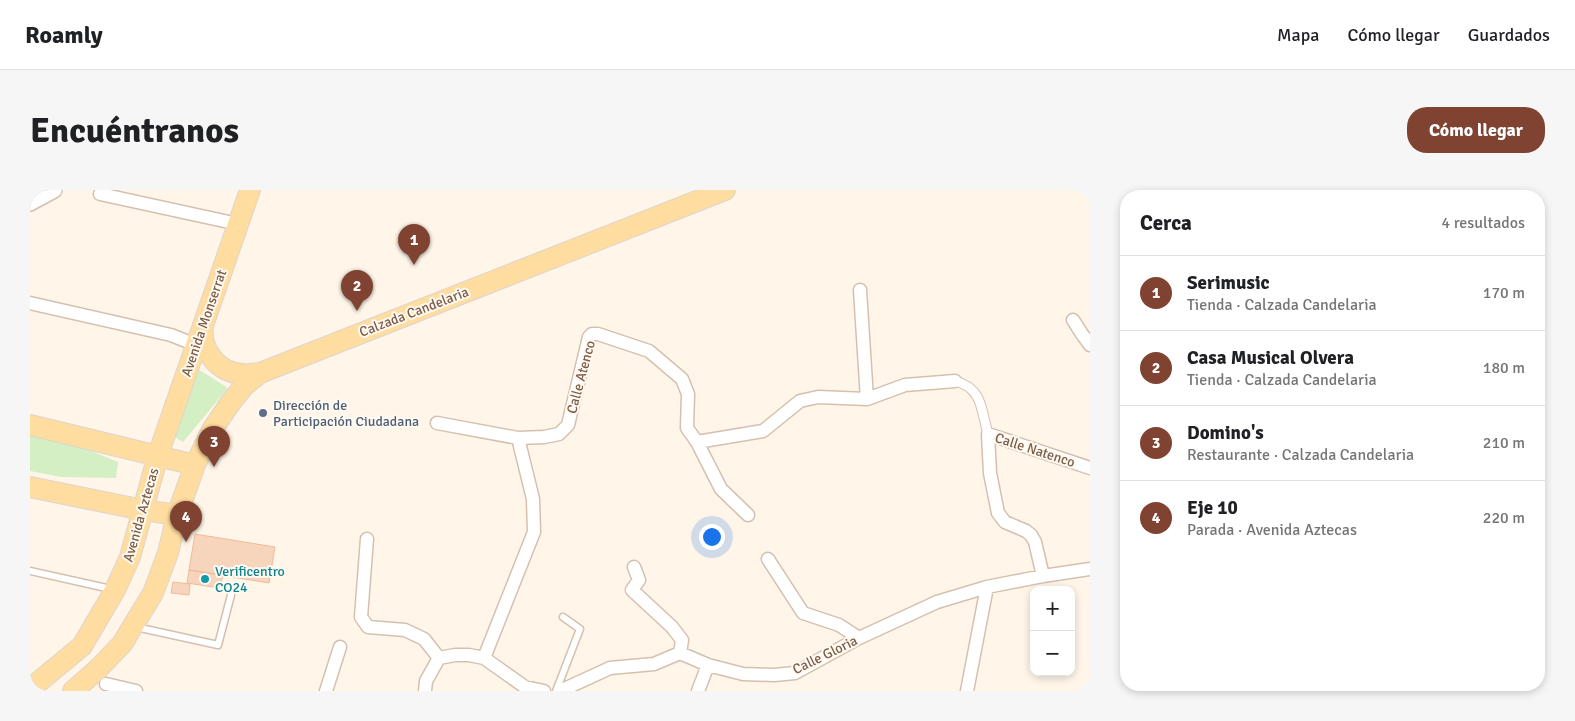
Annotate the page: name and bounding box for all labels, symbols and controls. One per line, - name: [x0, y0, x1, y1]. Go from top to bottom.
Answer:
- text: Roamly: [25, 20, 103, 50]
- text: Mapa: [1277, 24, 1319, 46]
- text: Cómo llegar: [1347, 24, 1440, 46]
- text: Guardados: [1468, 24, 1550, 46]
- button: Cómo llegar: [1407, 107, 1545, 153]
- text: Encuéntranos: [30, 109, 239, 152]
- text: Cerca: [1140, 210, 1192, 236]
- text: 4 resultados: [1442, 213, 1525, 233]
- pin: 1: [398, 224, 430, 265]
- street label: Avenida Monserrat: [178, 267, 230, 379]
- pin: 2: [341, 270, 373, 311]
- text: Serimusic: [1187, 271, 1270, 295]
- street label: Calzada Candelaria: [357, 283, 471, 341]
- text: 1: [1152, 283, 1160, 303]
- text: 170 m: [1483, 283, 1525, 303]
- text: Tienda · Calzada Candelaria: [1187, 295, 1377, 315]
- street label: Calle Atenco: [563, 339, 599, 415]
- text: Casa Musical Olvera: [1187, 346, 1354, 370]
- text: 2: [1152, 358, 1160, 378]
- text: 180 m: [1483, 358, 1525, 378]
- text: Tienda · Calzada Candelaria: [1187, 370, 1377, 390]
- place label: Dirección de Participación Ciudadana: [273, 397, 419, 430]
- marker: Dirección de Participación Ciudadana: [257, 407, 269, 419]
- text: Domino's: [1187, 421, 1264, 445]
- pin: 3: [198, 426, 230, 467]
- street label: Calle Natenco: [993, 429, 1077, 471]
- text: 3: [1152, 433, 1160, 453]
- text: 210 m: [1483, 433, 1525, 453]
- text: Restaurante · Calzada Candelaria: [1187, 445, 1414, 465]
- street label: Avenida Aztecas: [119, 466, 163, 564]
- text: Eje 10: [1187, 496, 1238, 520]
- pin: 4: [170, 501, 202, 542]
- text: 4: [1152, 508, 1160, 528]
- text: 220 m: [1483, 508, 1525, 528]
- text: Parada · Avenida Aztecas: [1187, 520, 1357, 540]
- your location: [699, 524, 725, 550]
- place label: Verificentro CO24: [215, 563, 285, 596]
- marker: Verificentro CO24: [199, 573, 211, 585]
- map controls: [1030, 586, 1075, 676]
- button: +: [1030, 586, 1075, 631]
- button: −: [1030, 631, 1075, 676]
- street label: Calle Gloria: [790, 632, 860, 678]

